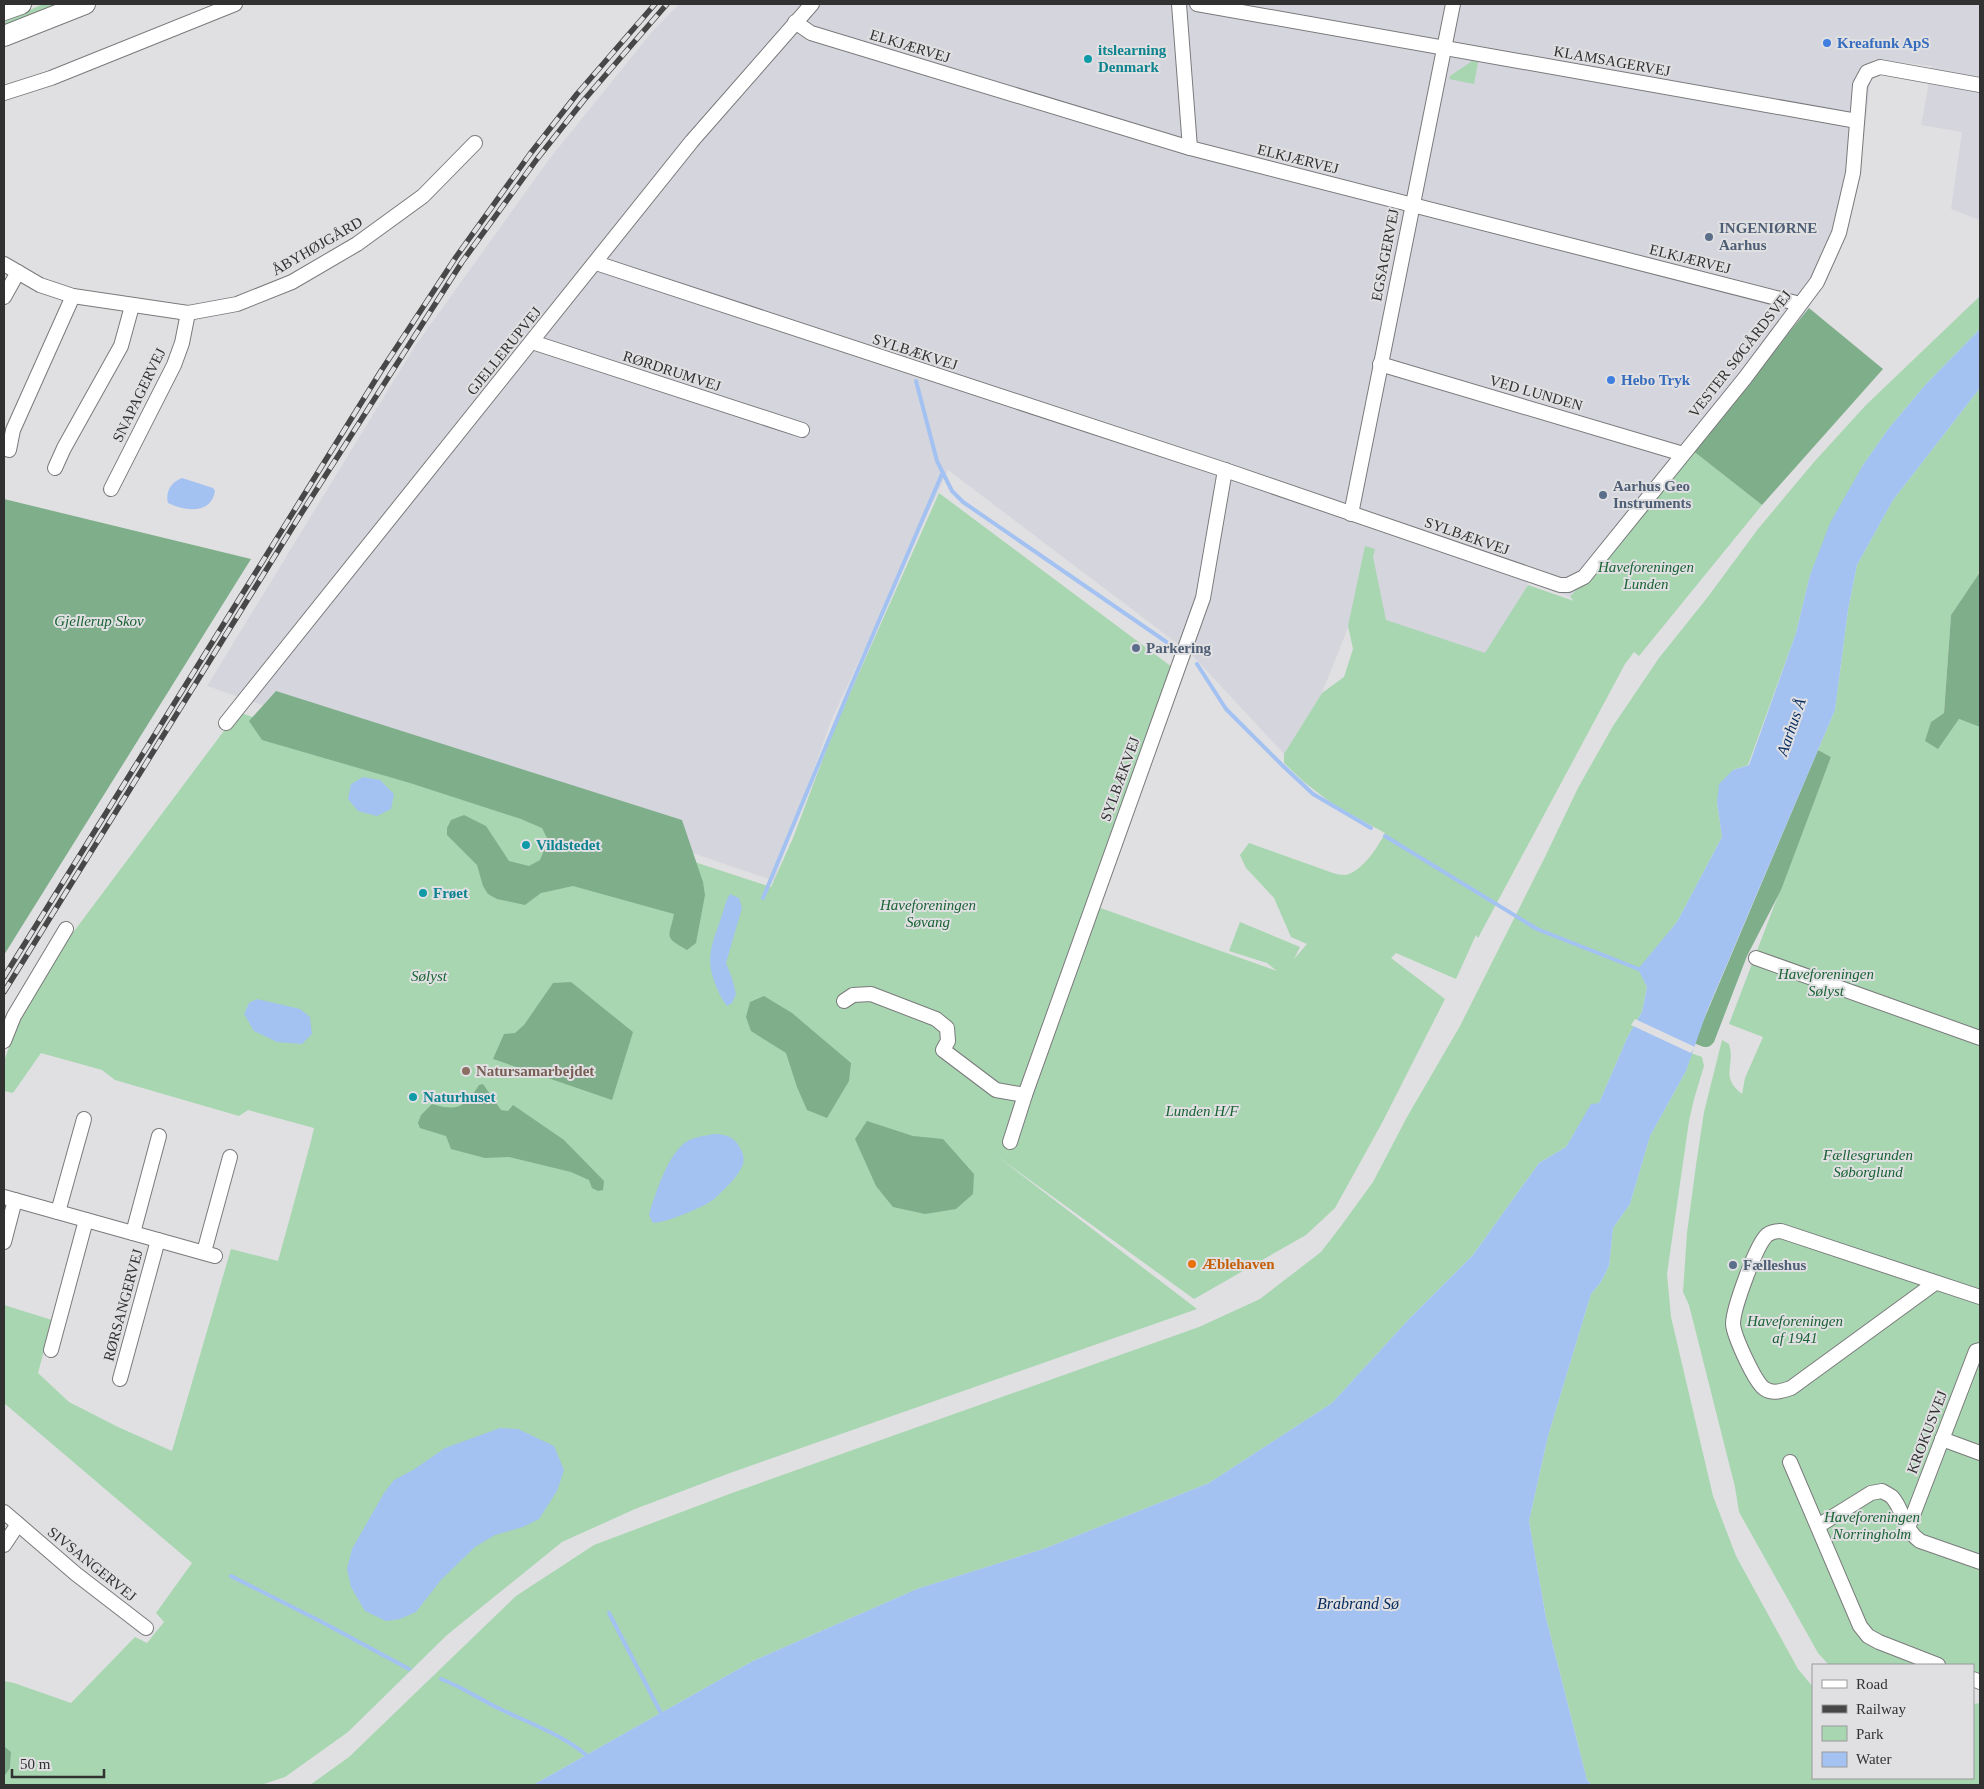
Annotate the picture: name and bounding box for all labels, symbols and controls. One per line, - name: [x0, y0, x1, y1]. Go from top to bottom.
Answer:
- street label: ELKJÆRVEJ: [868, 26, 952, 66]
- place label: Kreafunk ApS: [1837, 35, 1930, 51]
- marker: Kreafunk ApS: [1821, 37, 1833, 49]
- place label: itslearning Denmark: [1098, 42, 1167, 75]
- street label: KLAMSAGERVEJ: [1553, 43, 1672, 79]
- marker: itslearning Denmark: [1082, 53, 1094, 65]
- street label: ELKJÆRVEJ: [1256, 141, 1340, 177]
- street label: EGSAGERVEJ: [1368, 207, 1402, 303]
- street label: ÅBYHØJGÅRD: [269, 214, 365, 278]
- place label: INGENIØRNE Aarhus: [1719, 220, 1817, 253]
- marker: INGENIØRNE Aarhus: [1703, 231, 1715, 243]
- street label: ELKJÆRVEJ: [1648, 241, 1732, 277]
- street label: VESTER SØGÅRDSVEJ: [1686, 287, 1795, 421]
- street label: GJELLERUPVEJ: [464, 304, 544, 398]
- street label: SYLBÆKVEJ: [871, 331, 960, 373]
- street label: SNAPAGERVEJ: [109, 345, 169, 445]
- street label: RØRDRUMVEJ: [621, 348, 723, 394]
- street label: VED LUNDEN: [1488, 372, 1585, 414]
- place label: Hebo Tryk: [1621, 372, 1691, 388]
- marker: Hebo Tryk: [1605, 374, 1617, 386]
- place label: Aarhus Geo Instruments: [1613, 478, 1692, 511]
- marker: Aarhus Geo Instruments: [1597, 489, 1609, 501]
- street label: SYLBÆKVEJ: [1423, 514, 1512, 558]
- park label: Haveforeningen Lunden: [1597, 559, 1694, 592]
- park label: Gjellerup Skov: [54, 613, 144, 629]
- place label: Parkering: [1146, 640, 1211, 656]
- marker: Parkering: [1130, 642, 1142, 654]
- water label: Aarhus Å: [1773, 696, 1809, 759]
- street label: SYLBÆKVEJ: [1097, 735, 1143, 823]
- place label: Vildstedet: [536, 837, 600, 853]
- marker: Vildstedet: [520, 839, 532, 851]
- place label: Frøet: [433, 885, 468, 901]
- marker: Frøet: [417, 887, 429, 899]
- park label: Haveforeningen Søvang: [879, 897, 976, 930]
- park label: Haveforeningen Sølyst: [1777, 966, 1874, 999]
- park label: Sølyst: [411, 968, 448, 984]
- place label: Natursamarbejdet: [476, 1063, 594, 1079]
- marker: Natursamarbejdet: [460, 1065, 472, 1077]
- place label: Naturhuset: [423, 1089, 496, 1105]
- marker: Naturhuset: [407, 1091, 419, 1103]
- park label: Lunden H/F: [1165, 1103, 1239, 1119]
- park label: Fællesgrunden Søborglund: [1822, 1147, 1913, 1180]
- street label: RØRSANGERVEJ: [100, 1247, 146, 1363]
- place label: Æblehaven: [1202, 1256, 1275, 1272]
- place label: Fælleshus: [1743, 1257, 1807, 1273]
- marker: Æblehaven: [1186, 1258, 1198, 1270]
- marker: Fælleshus: [1727, 1259, 1739, 1271]
- park label: Haveforeningen af 1941: [1746, 1313, 1843, 1346]
- street label: KROKUSVEJ: [1904, 1388, 1950, 1476]
- park label: Haveforeningen Norringholm: [1823, 1509, 1920, 1542]
- street label: SIVSANGERVEJ: [45, 1524, 139, 1605]
- water label: Brabrand Sø: [1317, 1595, 1400, 1612]
- legend: [1812, 1664, 1974, 1779]
- text: Road: [1856, 1676, 1888, 1692]
- text: Railway: [1856, 1701, 1906, 1717]
- text: Park: [1856, 1726, 1884, 1742]
- scale bar: [12, 1746, 105, 1778]
- text: Water: [1856, 1751, 1891, 1767]
- text: 50 m: [20, 1756, 51, 1772]

